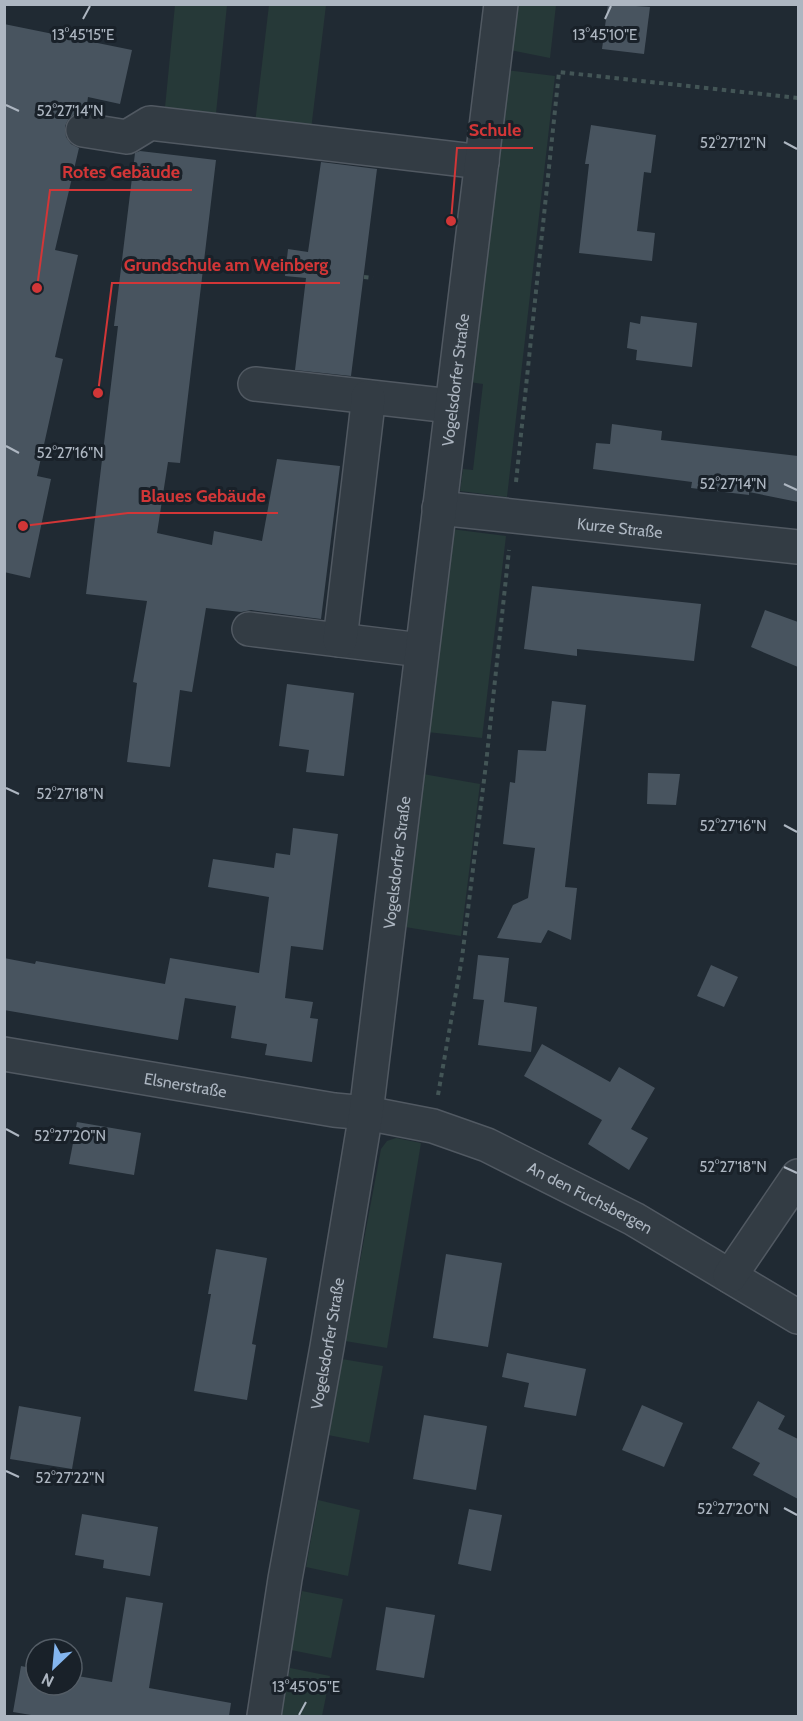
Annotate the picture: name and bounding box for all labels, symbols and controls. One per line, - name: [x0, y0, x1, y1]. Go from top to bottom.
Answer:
- text: 13°45'15"E: [52, 26, 114, 44]
- text: 13°45'10"E: [573, 26, 637, 44]
- text: 52°27'14"N: [36, 102, 104, 120]
- callout: Schule: [457, 112, 533, 148]
- text: Schule: [469, 119, 521, 141]
- text: 52°27'12"N: [700, 134, 766, 152]
- callout: Rotes Gebäude: [50, 154, 192, 190]
- text: Rotes Gebäude: [62, 161, 180, 183]
- callout: Grundschule am Weinberg: [112, 247, 340, 283]
- text: Grundschule am Weinberg: [124, 254, 328, 276]
- street label: Vogelsdorfer Straße: [438, 313, 473, 447]
- text: 52°27'16"N: [36, 444, 104, 462]
- text: 52°27'14"N: [699, 475, 767, 493]
- callout: Blaues Gebäude: [128, 477, 278, 513]
- text: Blaues Gebäude: [140, 485, 266, 507]
- street label: Kurze Straße: [576, 514, 664, 542]
- text: 52°27'18"N: [36, 785, 104, 803]
- street label: Vogelsdorfer Straße: [379, 795, 414, 930]
- text: 52°27'16"N: [699, 817, 767, 835]
- street label: Elsnerstraße: [143, 1068, 228, 1101]
- text: 52°27'20"N: [34, 1127, 106, 1145]
- street label: An den Fuchsbergen: [524, 1157, 656, 1237]
- text: 52°27'18"N: [699, 1158, 767, 1176]
- street label: Vogelsdorfer Straße: [306, 1276, 348, 1411]
- text: 52°27'22"N: [35, 1469, 105, 1487]
- text: 52°27'20"N: [697, 1500, 769, 1518]
- north arrow: [24, 1637, 84, 1697]
- text: N: [38, 1669, 57, 1691]
- text: 13°45'05"E: [272, 1678, 340, 1696]

